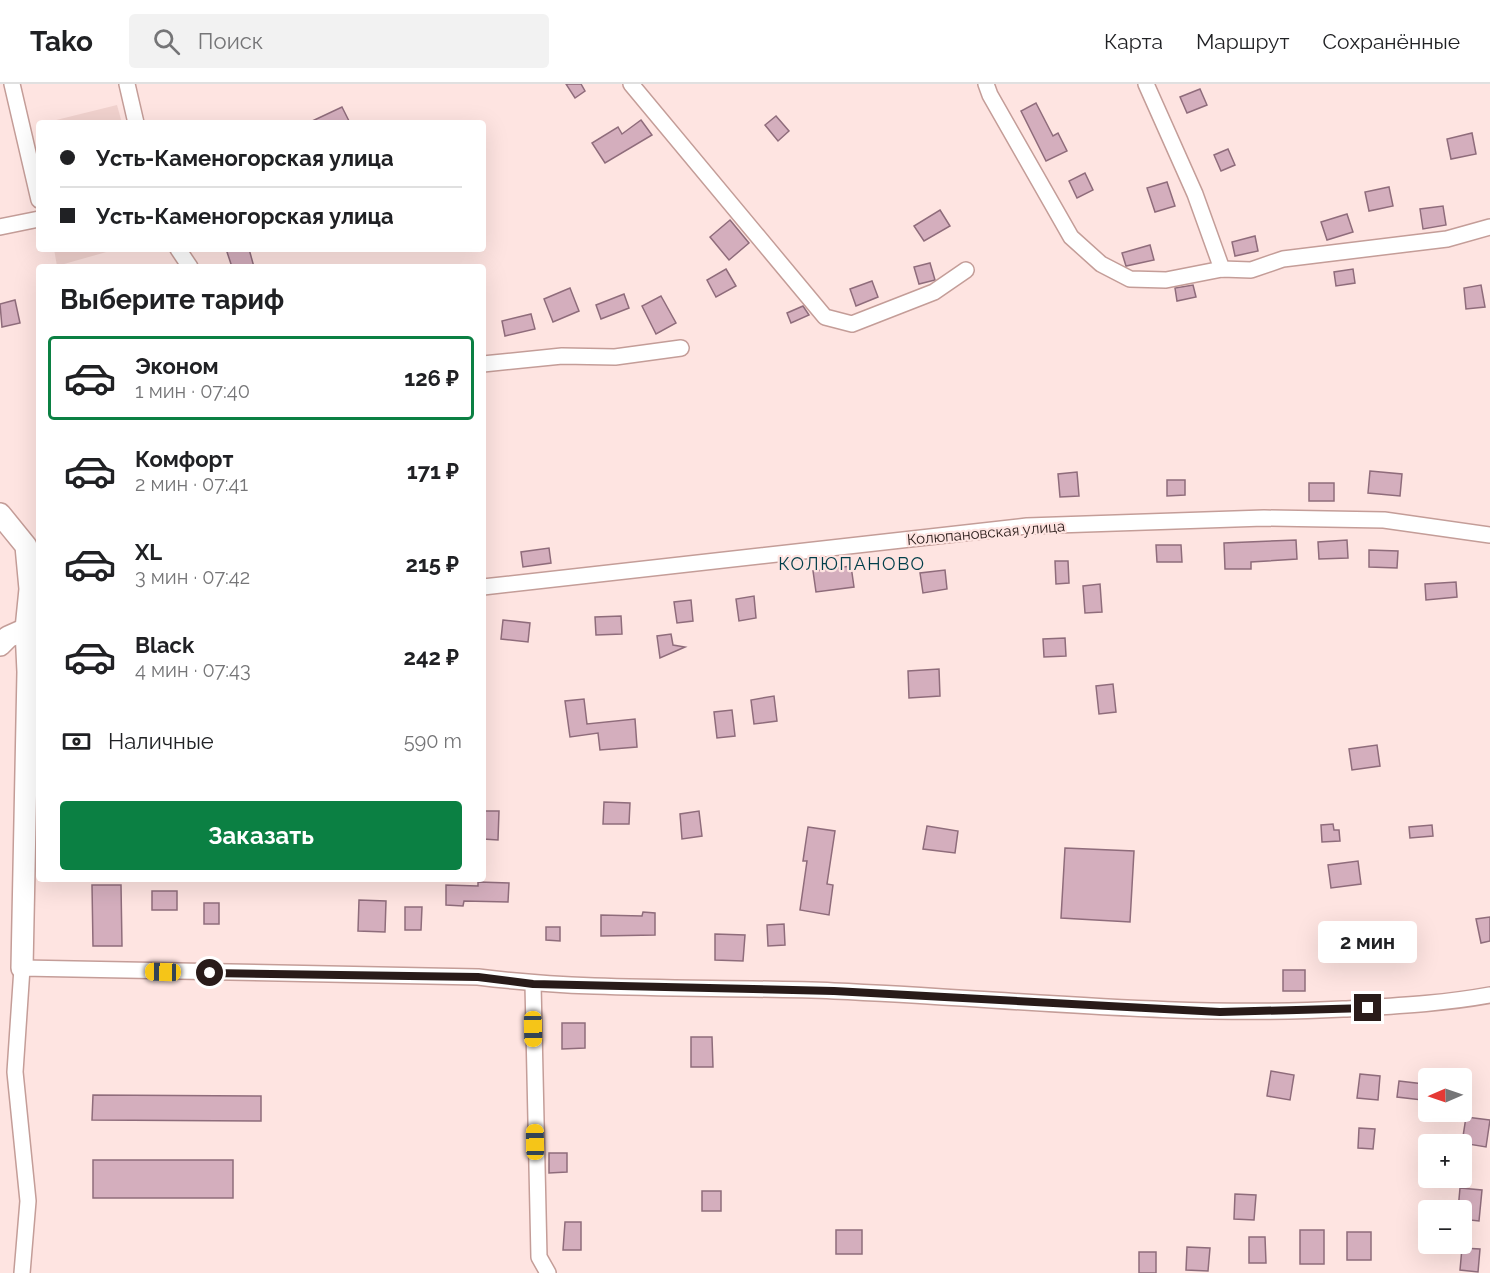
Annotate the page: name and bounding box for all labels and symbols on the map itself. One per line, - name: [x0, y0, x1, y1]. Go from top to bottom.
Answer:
- street label: Колюпановская улица: [906, 517, 1066, 549]
- district label: КОЛЮПАНОВО: [778, 553, 926, 574]
- callout: 2 мин: [1318, 921, 1418, 963]
- route start: [196, 959, 223, 986]
- car: [145, 963, 181, 981]
- route end: [1354, 994, 1381, 1021]
- car: [524, 1011, 542, 1047]
- north arrow: [1418, 1068, 1472, 1122]
- car: [526, 1124, 544, 1160]

